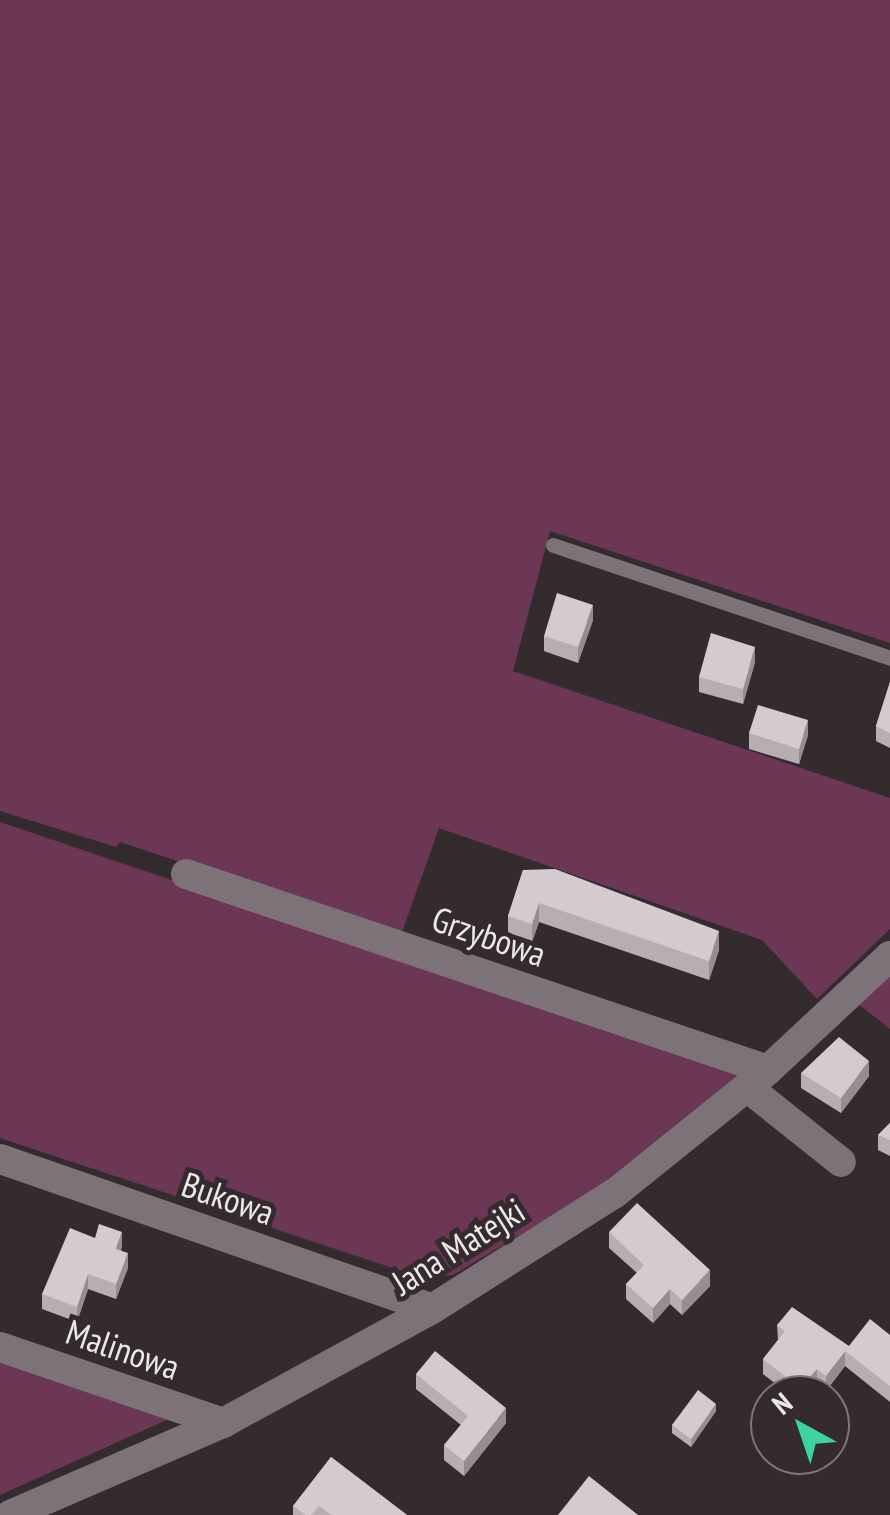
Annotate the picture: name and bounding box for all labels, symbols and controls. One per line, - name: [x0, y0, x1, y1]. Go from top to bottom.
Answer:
- street label: Grzybowa: [427, 897, 551, 975]
- street label: Bukowa: [177, 1163, 279, 1233]
- street label: Jana Matejki: [384, 1189, 532, 1303]
- street label: Malinowa: [61, 1310, 185, 1388]
- north arrow: [750, 1375, 850, 1475]
- text: N: [764, 1384, 799, 1422]

